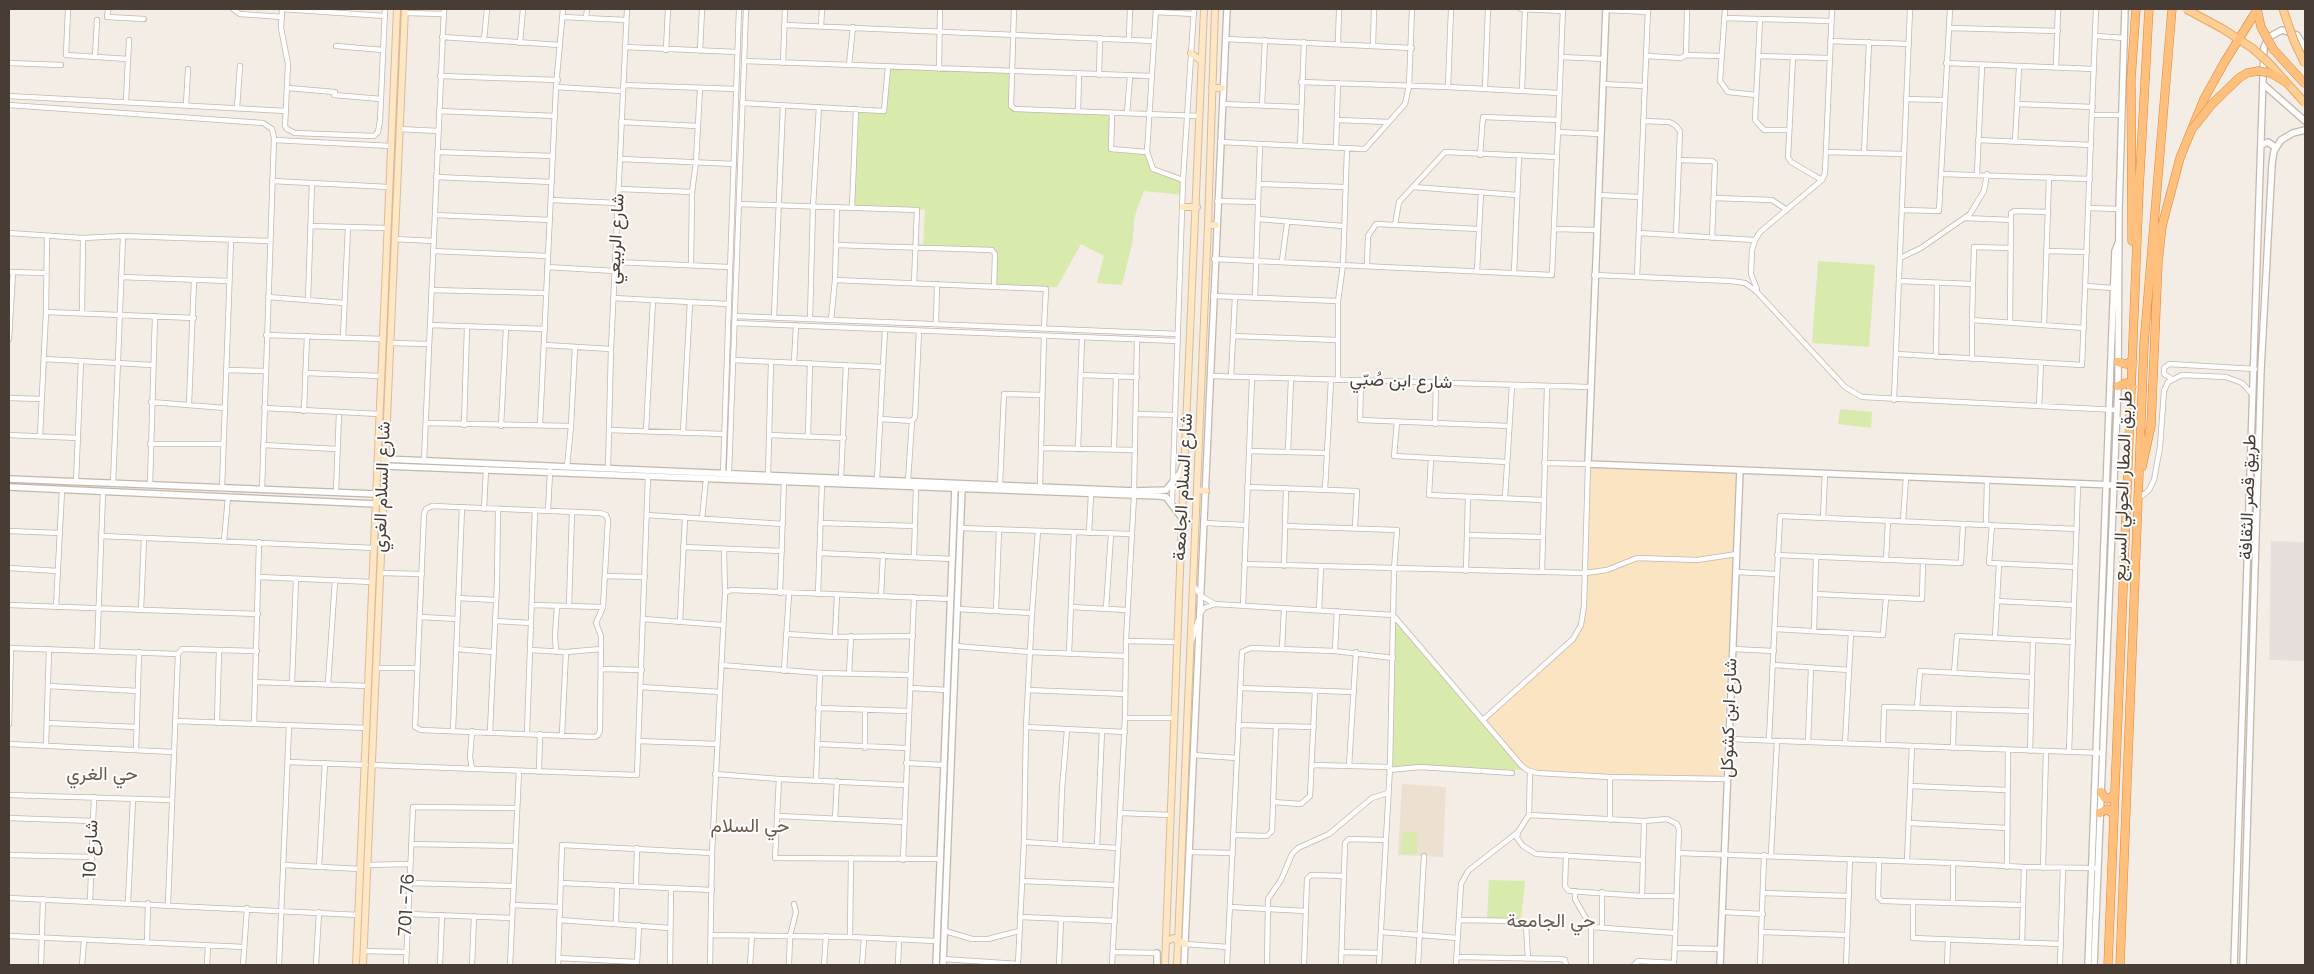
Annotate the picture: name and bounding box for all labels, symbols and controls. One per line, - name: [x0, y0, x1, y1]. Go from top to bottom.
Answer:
- street label: شارع الربيعي: [604, 193, 630, 285]
- street label: شارع ابن صُبّي: [1349, 369, 1453, 395]
- street label: طريق المطار الحولي السريع: [2110, 390, 2138, 582]
- street label: شارع السلام الجامعة: [1169, 413, 1199, 561]
- street label: شارع السلام الغري: [370, 421, 396, 553]
- street label: طريق قصر الثقافة: [2236, 434, 2262, 560]
- street label: شارع ابن كشوكل: [1717, 658, 1743, 778]
- district label: حي الغري: [66, 764, 138, 786]
- district label: حي السلام: [711, 816, 789, 838]
- street label: شارع 10: [80, 820, 104, 878]
- street label: 701 -76: [396, 873, 420, 937]
- district label: حي الجامعة: [1507, 911, 1595, 933]

